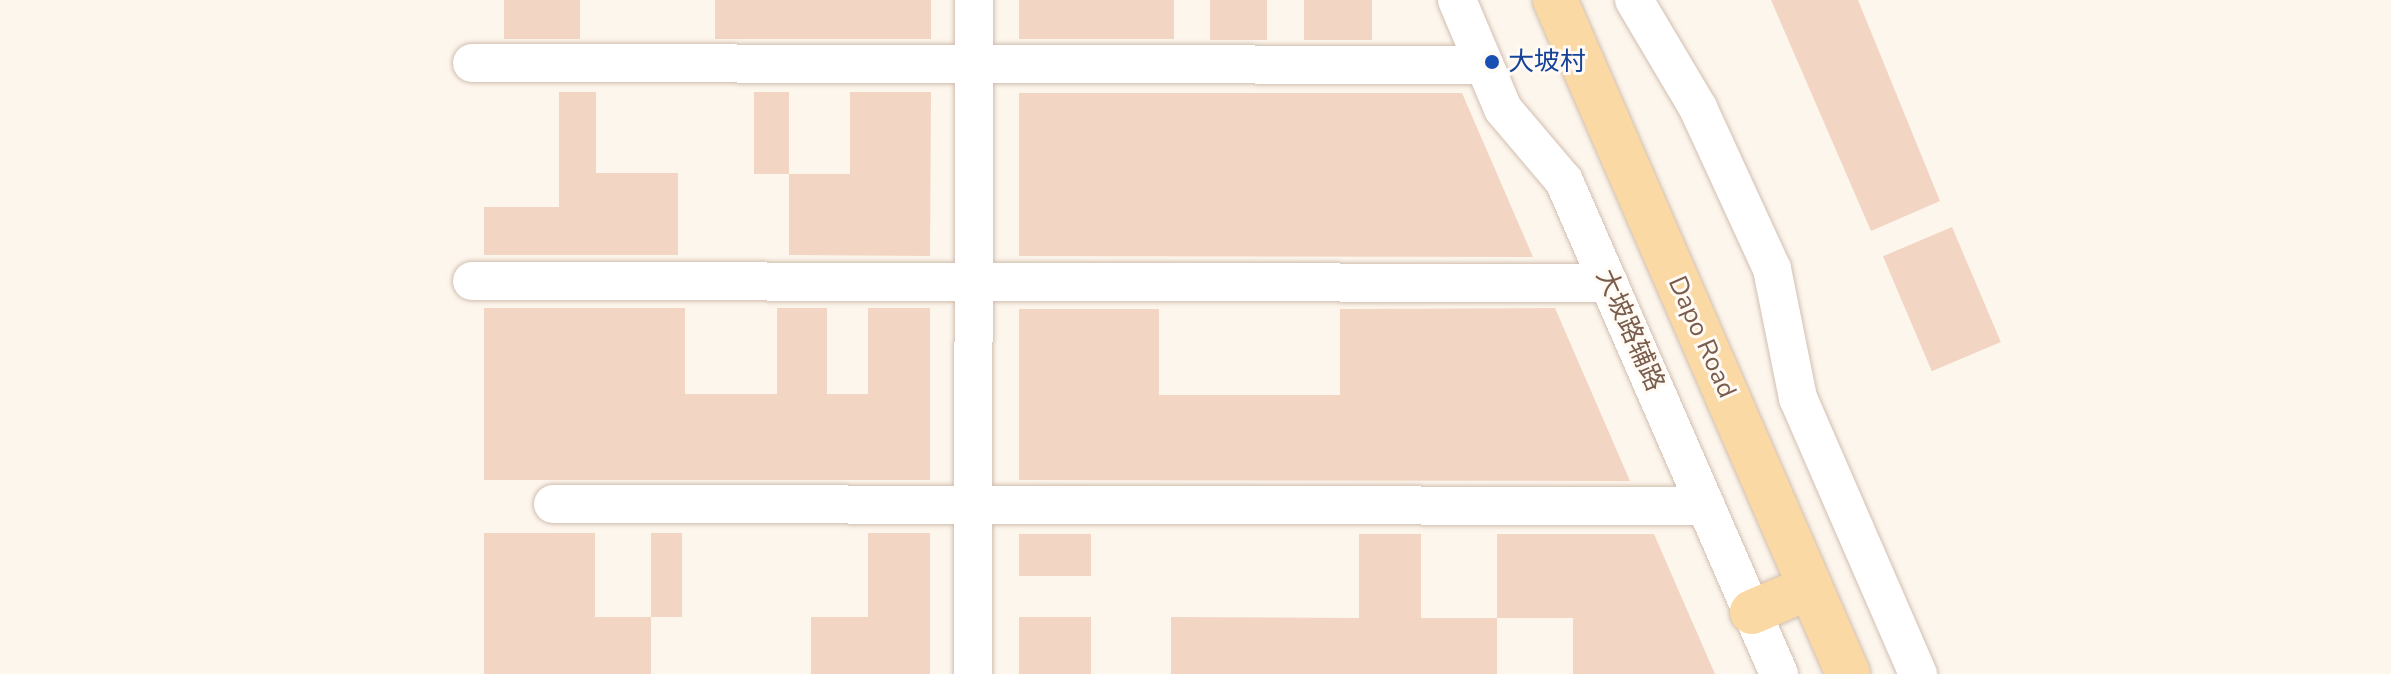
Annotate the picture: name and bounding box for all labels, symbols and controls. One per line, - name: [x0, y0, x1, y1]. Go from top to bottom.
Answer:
- place label: 大坡村: [1508, 46, 1586, 78]
- marker: 大坡村: [1483, 53, 1501, 71]
- street label: 大坡路辅路: [1589, 264, 1671, 396]
- street label: Dapo Road: [1661, 271, 1743, 403]

